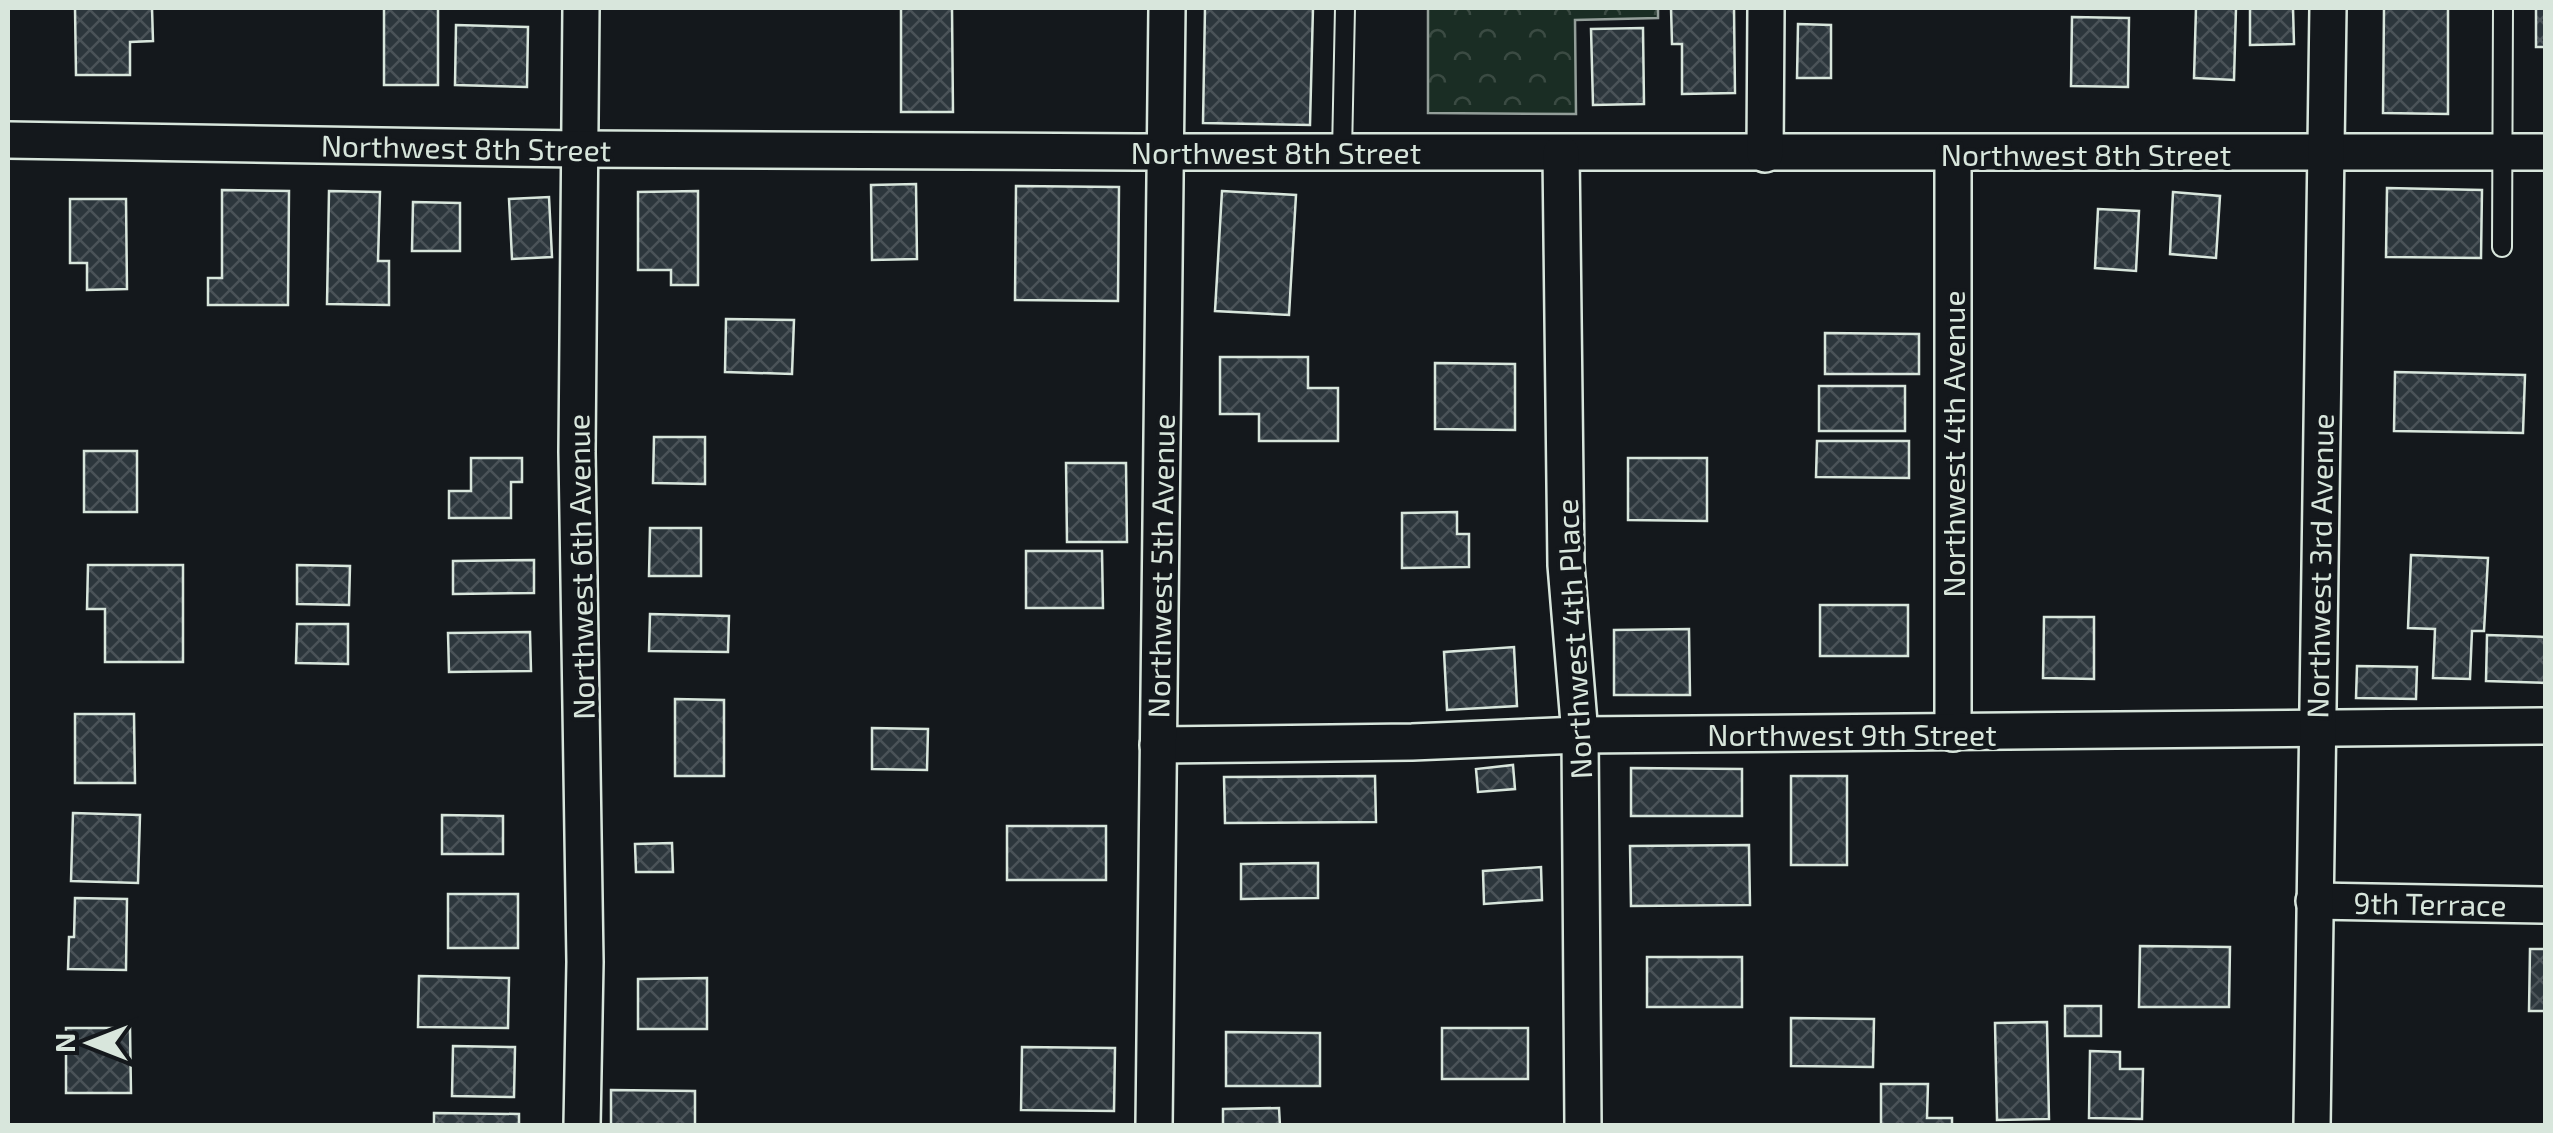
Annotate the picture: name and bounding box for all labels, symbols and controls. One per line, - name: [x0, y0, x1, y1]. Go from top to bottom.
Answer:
- street label: Northwest 8th Street: [321, 126, 611, 168]
- street label: Northwest 8th Street: [1131, 134, 1421, 170]
- street label: Northwest 8th Street: [1941, 136, 2231, 172]
- street label: Northwest 4th Avenue: [1935, 291, 1971, 598]
- street label: Northwest 5th Avenue: [1139, 413, 1181, 719]
- street label: Northwest 3rd Avenue: [2298, 413, 2340, 719]
- street label: Northwest 6th Avenue: [559, 414, 601, 720]
- street label: Northwest 4th Place: [1548, 498, 1598, 780]
- street label: Northwest 9th Street: [1707, 716, 1997, 752]
- street label: 9th Terrace: [2353, 884, 2507, 922]
- north arrow: [40, 993, 140, 1093]
- text: N: [47, 1033, 81, 1053]

